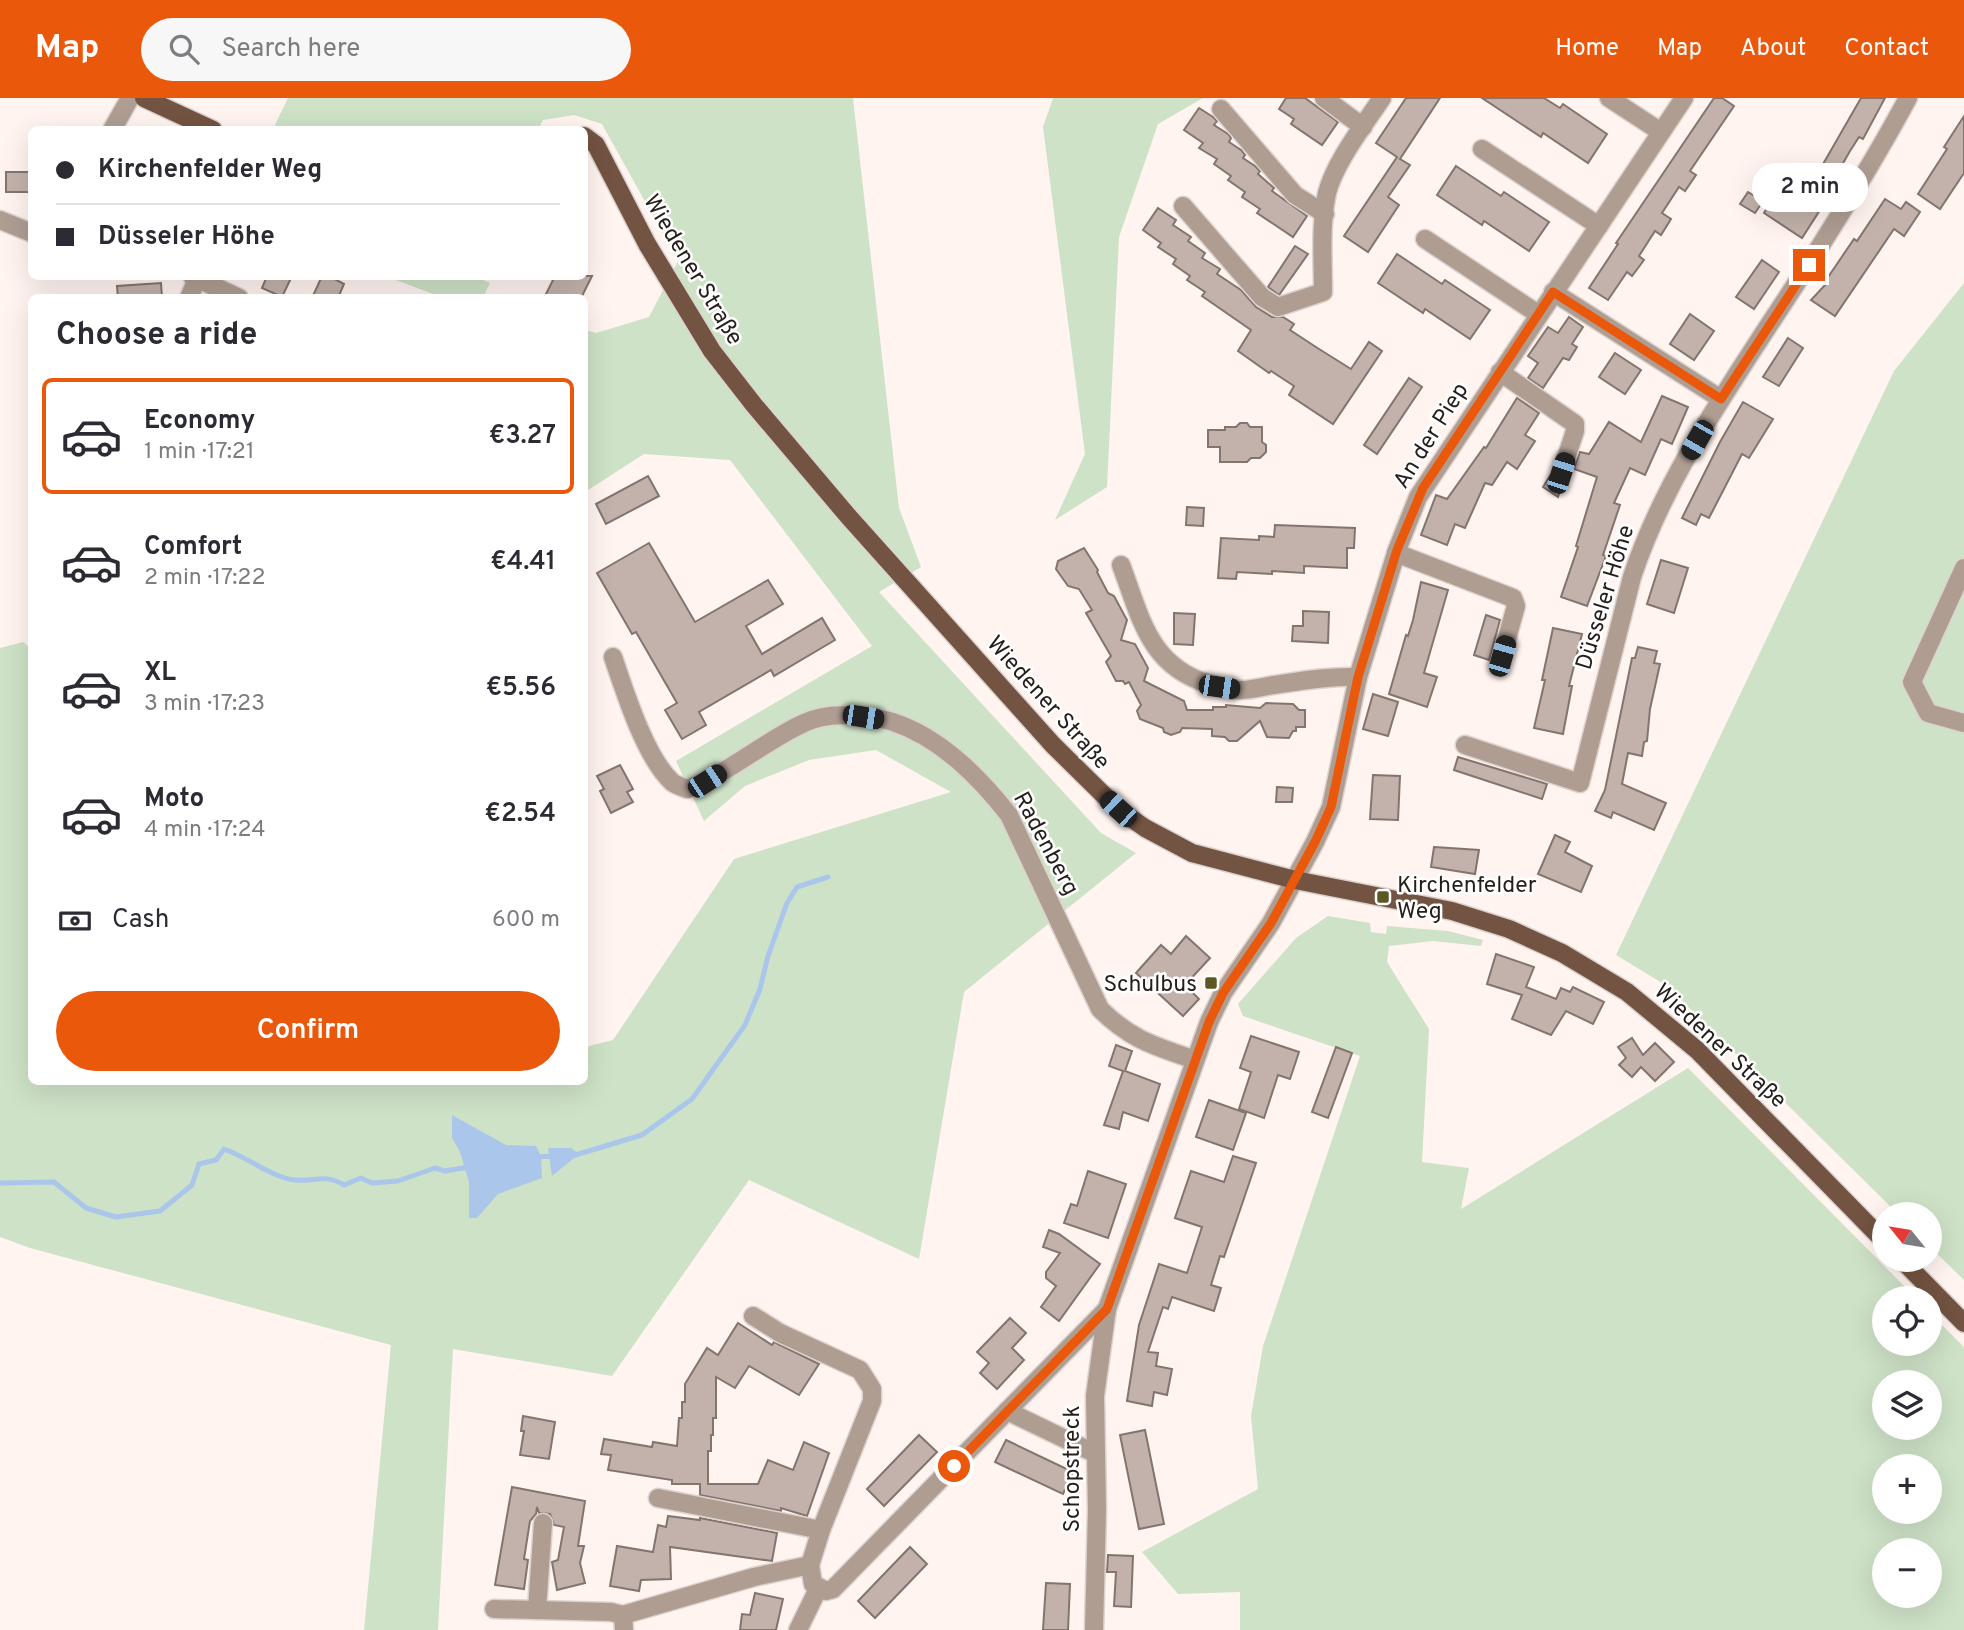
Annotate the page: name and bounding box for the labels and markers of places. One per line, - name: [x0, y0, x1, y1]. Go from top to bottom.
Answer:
- place label: Kirchenfelder Weg: [1397, 872, 1537, 927]
- marker: Kirchenfelder Weg: [1375, 889, 1391, 905]
- place label: Schulbus: [1104, 971, 1197, 1000]
- marker: Schulbus: [1203, 975, 1219, 991]

